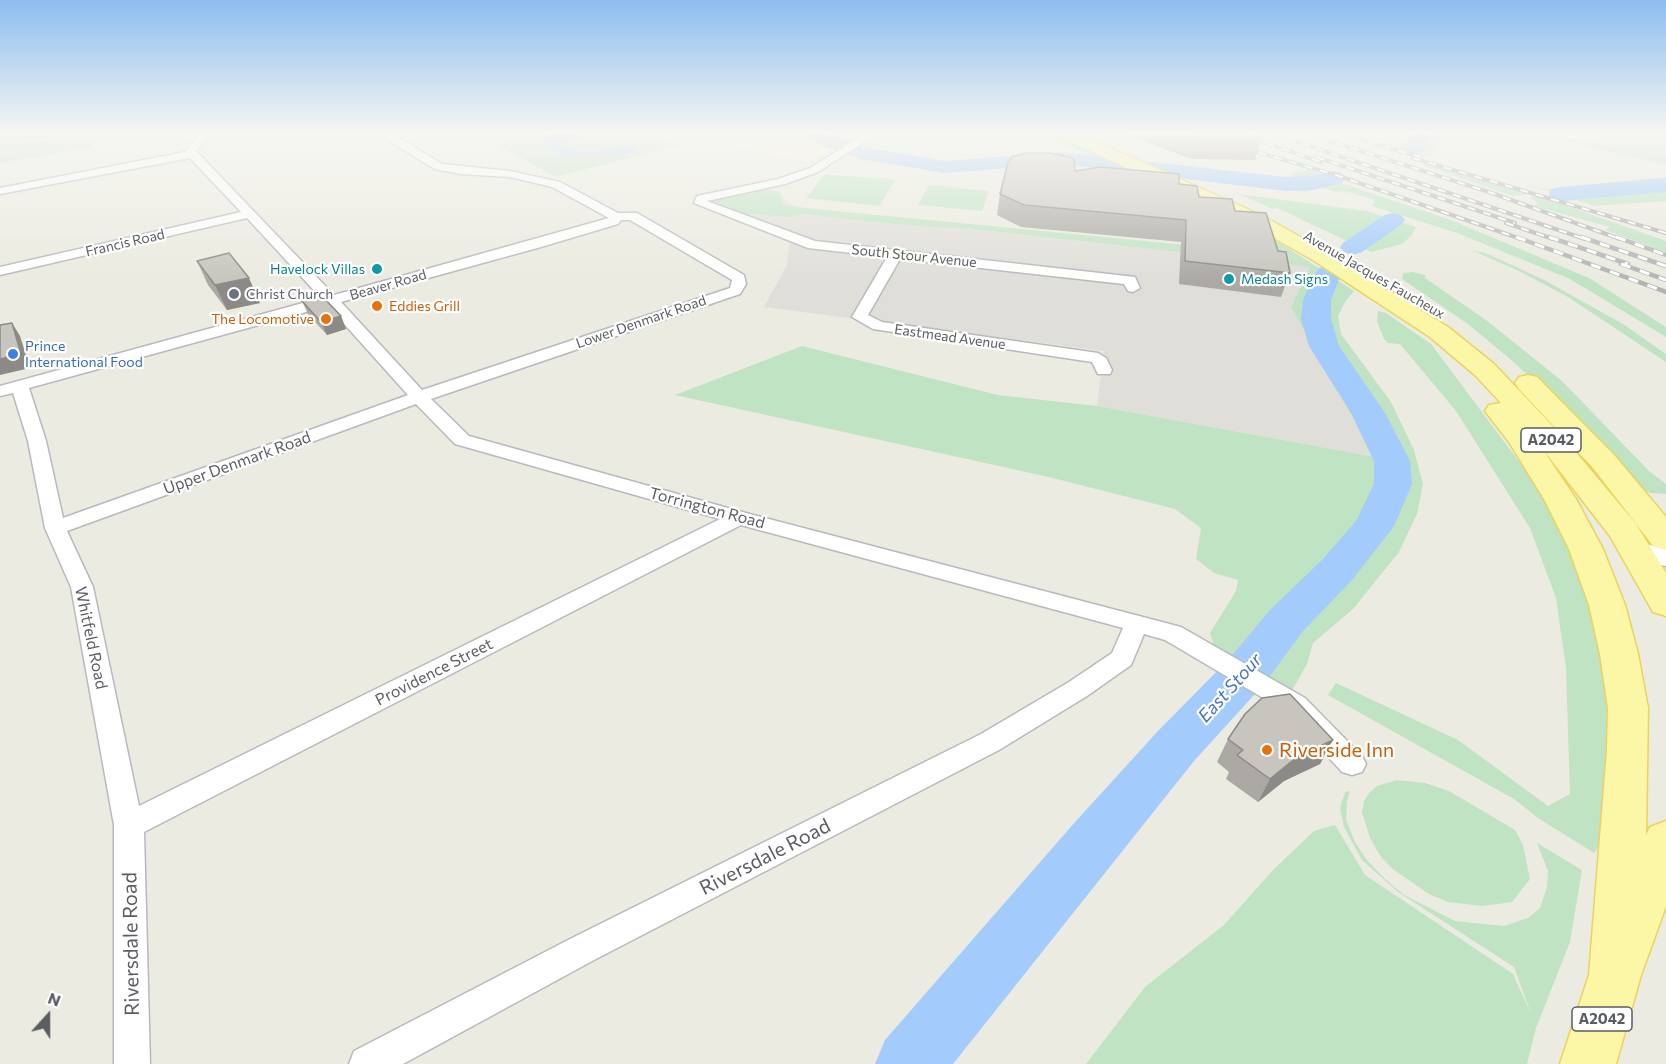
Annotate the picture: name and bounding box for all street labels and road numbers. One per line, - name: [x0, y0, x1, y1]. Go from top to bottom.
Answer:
- street label: Francis Road: [84, 226, 166, 260]
- street label: Avenue Jacques Faucheux: [1300, 228, 1448, 322]
- street label: South Stour Avenue: [851, 241, 977, 271]
- street label: Beaver Road: [348, 266, 428, 304]
- street label: Lower Denmark Road: [574, 292, 708, 352]
- street label: Eastmead Avenue: [893, 321, 1007, 353]
- street label: Upper Denmark Road: [161, 427, 313, 499]
- road number: A2042: [1521, 428, 1581, 452]
- street label: Torrington Road: [647, 483, 767, 533]
- street label: Whitfeld Road: [71, 585, 111, 691]
- street label: Providence Street: [372, 634, 496, 710]
- street label: Riversdale Road: [695, 814, 835, 900]
- street label: Riversdale Road: [118, 872, 144, 1016]
- road number: A2042: [1572, 1007, 1632, 1031]

